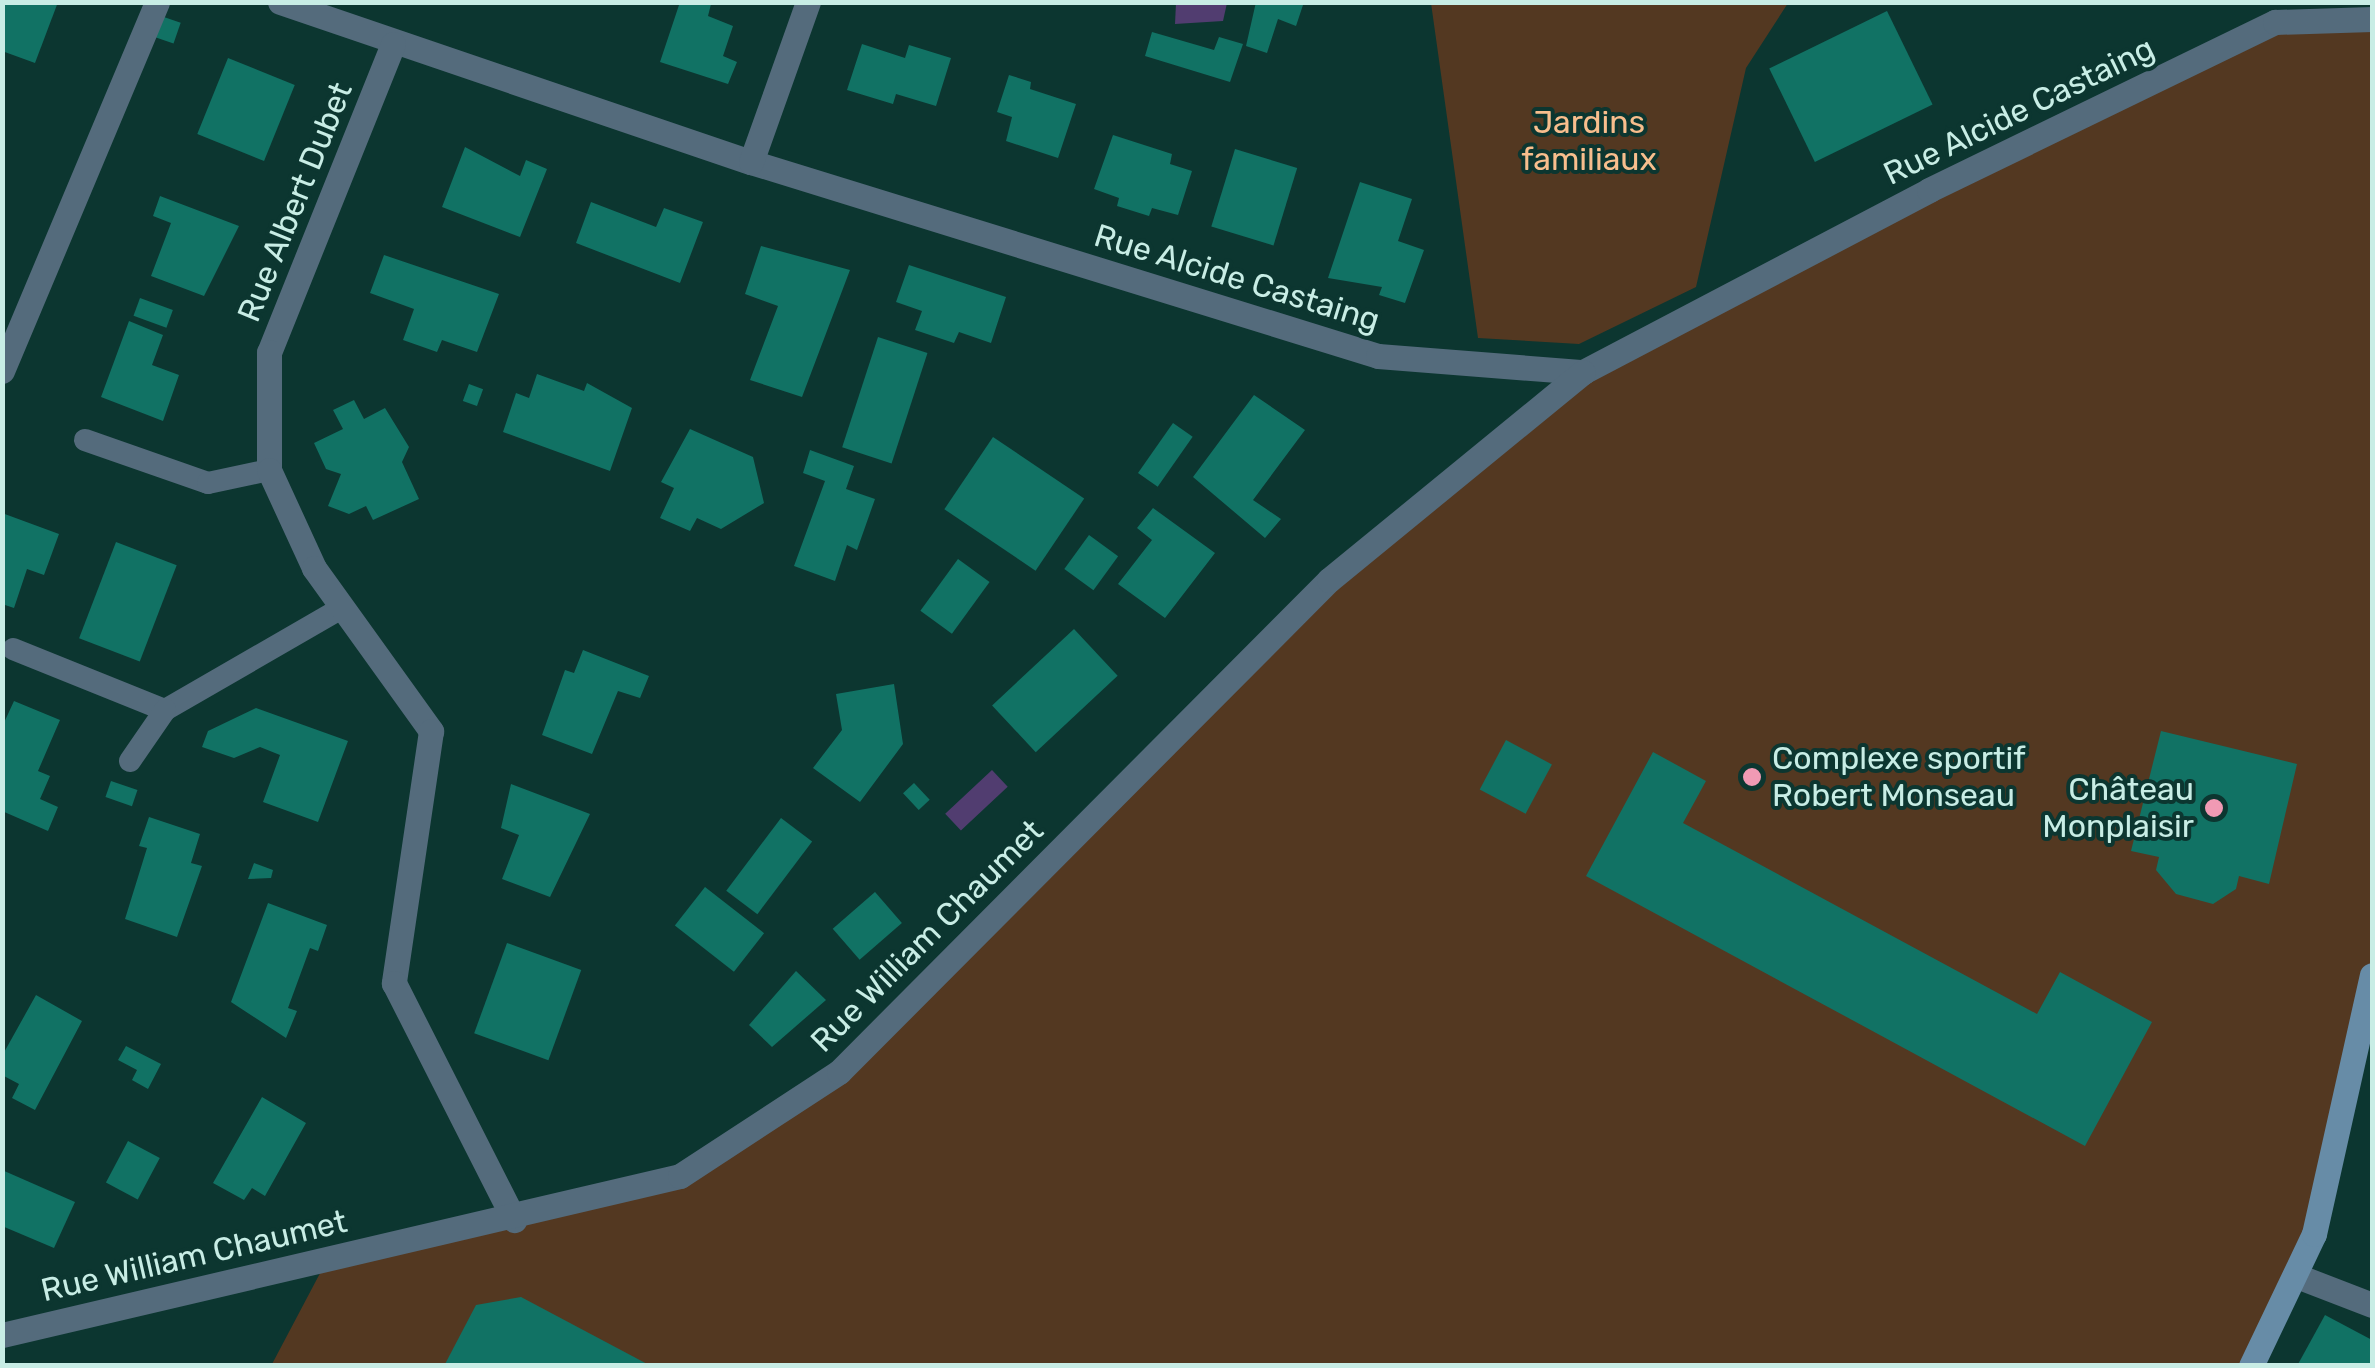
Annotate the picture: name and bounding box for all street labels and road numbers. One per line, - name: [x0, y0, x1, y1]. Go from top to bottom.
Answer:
- street label: Rue Alcide Castaing: [1877, 29, 2161, 193]
- street label: Rue Albert Dubet: [229, 76, 361, 328]
- street label: Rue Alcide Castaing: [1089, 216, 1385, 340]
- street label: Rue William Chaumet: [803, 812, 1051, 1060]
- street label: Rue William Chaumet: [37, 1202, 351, 1310]

